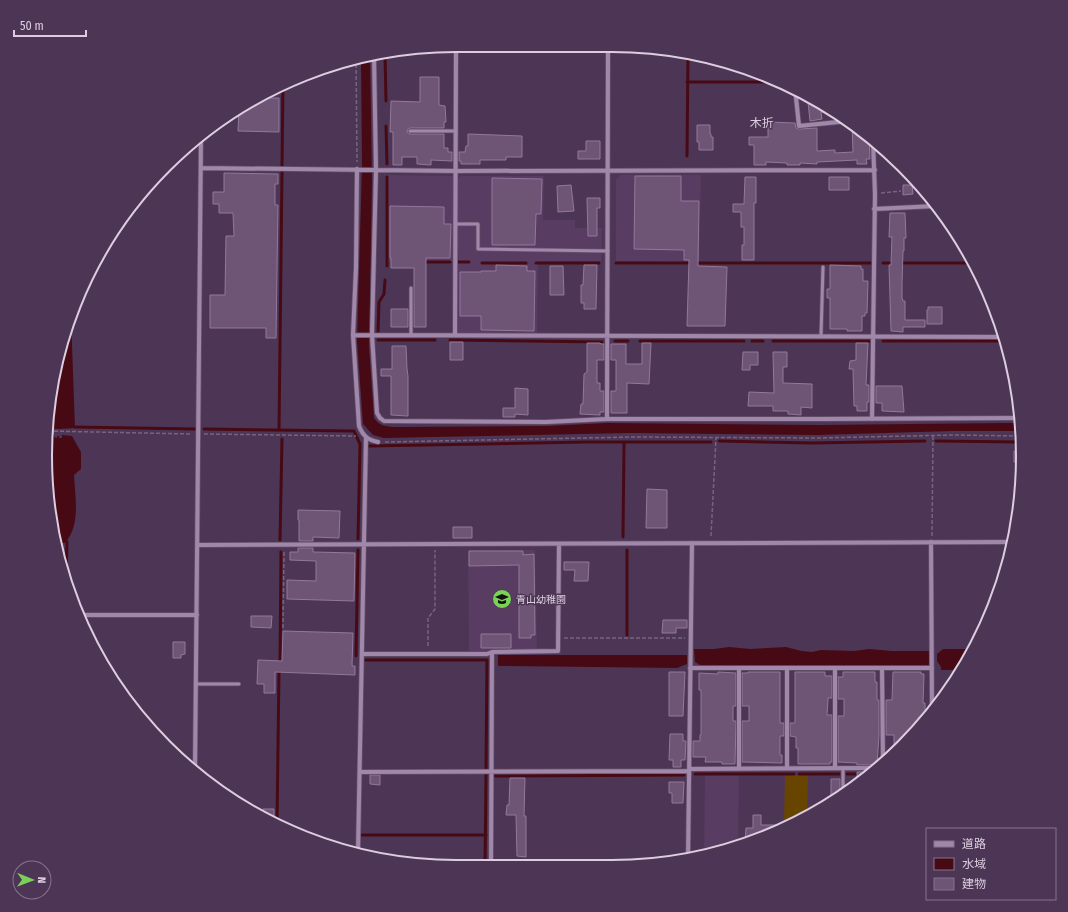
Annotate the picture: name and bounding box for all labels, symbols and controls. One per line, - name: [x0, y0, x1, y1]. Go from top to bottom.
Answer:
- scale bar: [14, 12, 86, 38]
- text: 50 m: [20, 19, 44, 33]
- district label: 木折: [750, 116, 774, 130]
- school or university icon: 青山幼稚園: [491, 588, 513, 610]
- place label: 青山幼稚園: [516, 594, 566, 606]
- legend: [926, 828, 1056, 900]
- text: 道路: [962, 837, 986, 851]
- text: 水域: [962, 857, 986, 871]
- north arrow: [12, 860, 52, 900]
- text: N: [35, 877, 48, 884]
- text: 建物: [962, 877, 986, 891]

